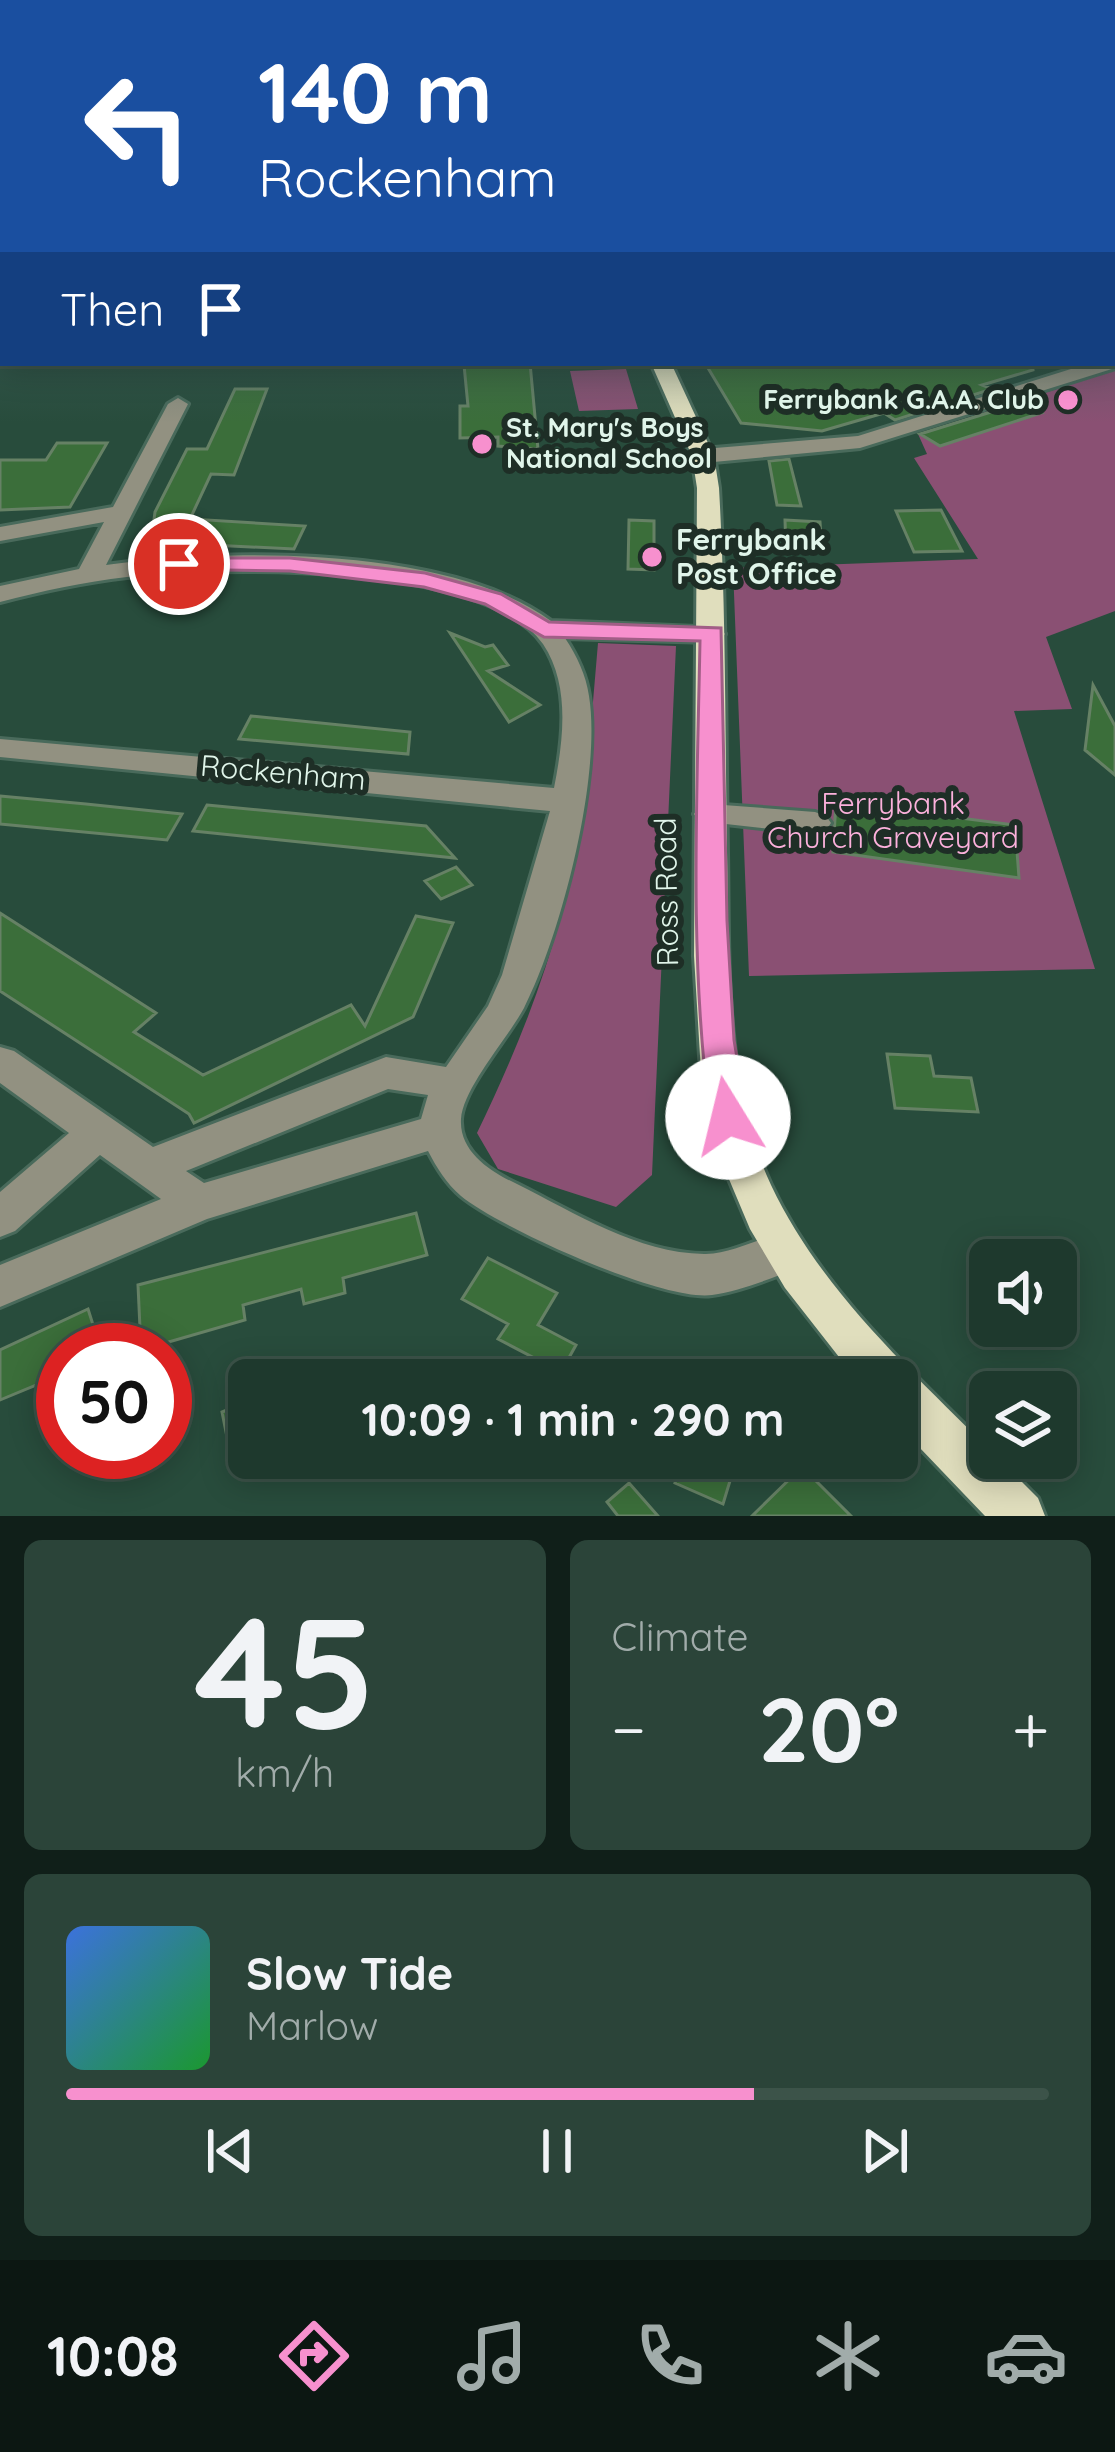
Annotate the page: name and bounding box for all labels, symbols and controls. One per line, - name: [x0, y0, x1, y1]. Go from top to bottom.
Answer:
- text: 140 m: [258, 39, 493, 144]
- icon: left: [60, 48, 216, 204]
- text: Rockenham: [258, 143, 557, 211]
- icon: arrive: [188, 276, 254, 342]
- text: Then: [60, 281, 164, 337]
- place label: Ferrybank G.A.A. Club: [763, 382, 1044, 416]
- marker: Ferrybank G.A.A. Club: [1055, 387, 1081, 413]
- place label: St. Mary's Boys National School: [506, 410, 712, 475]
- marker: St. Mary's Boys National School: [469, 431, 495, 457]
- pin: [128, 513, 230, 615]
- place label: Ferrybank Post Office: [676, 520, 837, 592]
- icon: arrive: [146, 531, 212, 597]
- marker: Ferrybank Post Office: [639, 544, 665, 570]
- street label: Rockenham: [199, 746, 367, 798]
- park label: Ferrybank Church Graveyard: [767, 784, 1019, 856]
- street label: Ross Road: [646, 817, 686, 967]
- position arrow: [665, 1054, 791, 1180]
- map controls: [969, 1239, 1077, 1479]
- button: sound: [969, 1239, 1077, 1347]
- speed limit sign: 50: [36, 1323, 192, 1479]
- button: layers: [969, 1371, 1077, 1479]
- text: 10:09 · 1 min · 290 m: [362, 1391, 784, 1447]
- text: 45: [194, 1572, 376, 1767]
- text: Climate: [612, 1612, 749, 1661]
- text: 20°: [758, 1672, 900, 1785]
- text: −: [612, 1687, 646, 1770]
- text: +: [1012, 1687, 1049, 1770]
- text: km/h: [235, 1748, 334, 1797]
- text: Slow Tide: [246, 1945, 453, 2001]
- text: Marlow: [246, 2001, 378, 2050]
- icon: previous: [197, 2118, 263, 2184]
- icon: pause: [524, 2118, 590, 2184]
- icon: next: [852, 2118, 918, 2184]
- icon: directions: [272, 2314, 356, 2398]
- icon: music: [450, 2314, 534, 2398]
- icon: phone: [628, 2314, 712, 2398]
- icon: climate: [806, 2314, 890, 2398]
- icon: car: [984, 2314, 1068, 2398]
- text: 10:08: [47, 2322, 179, 2390]

